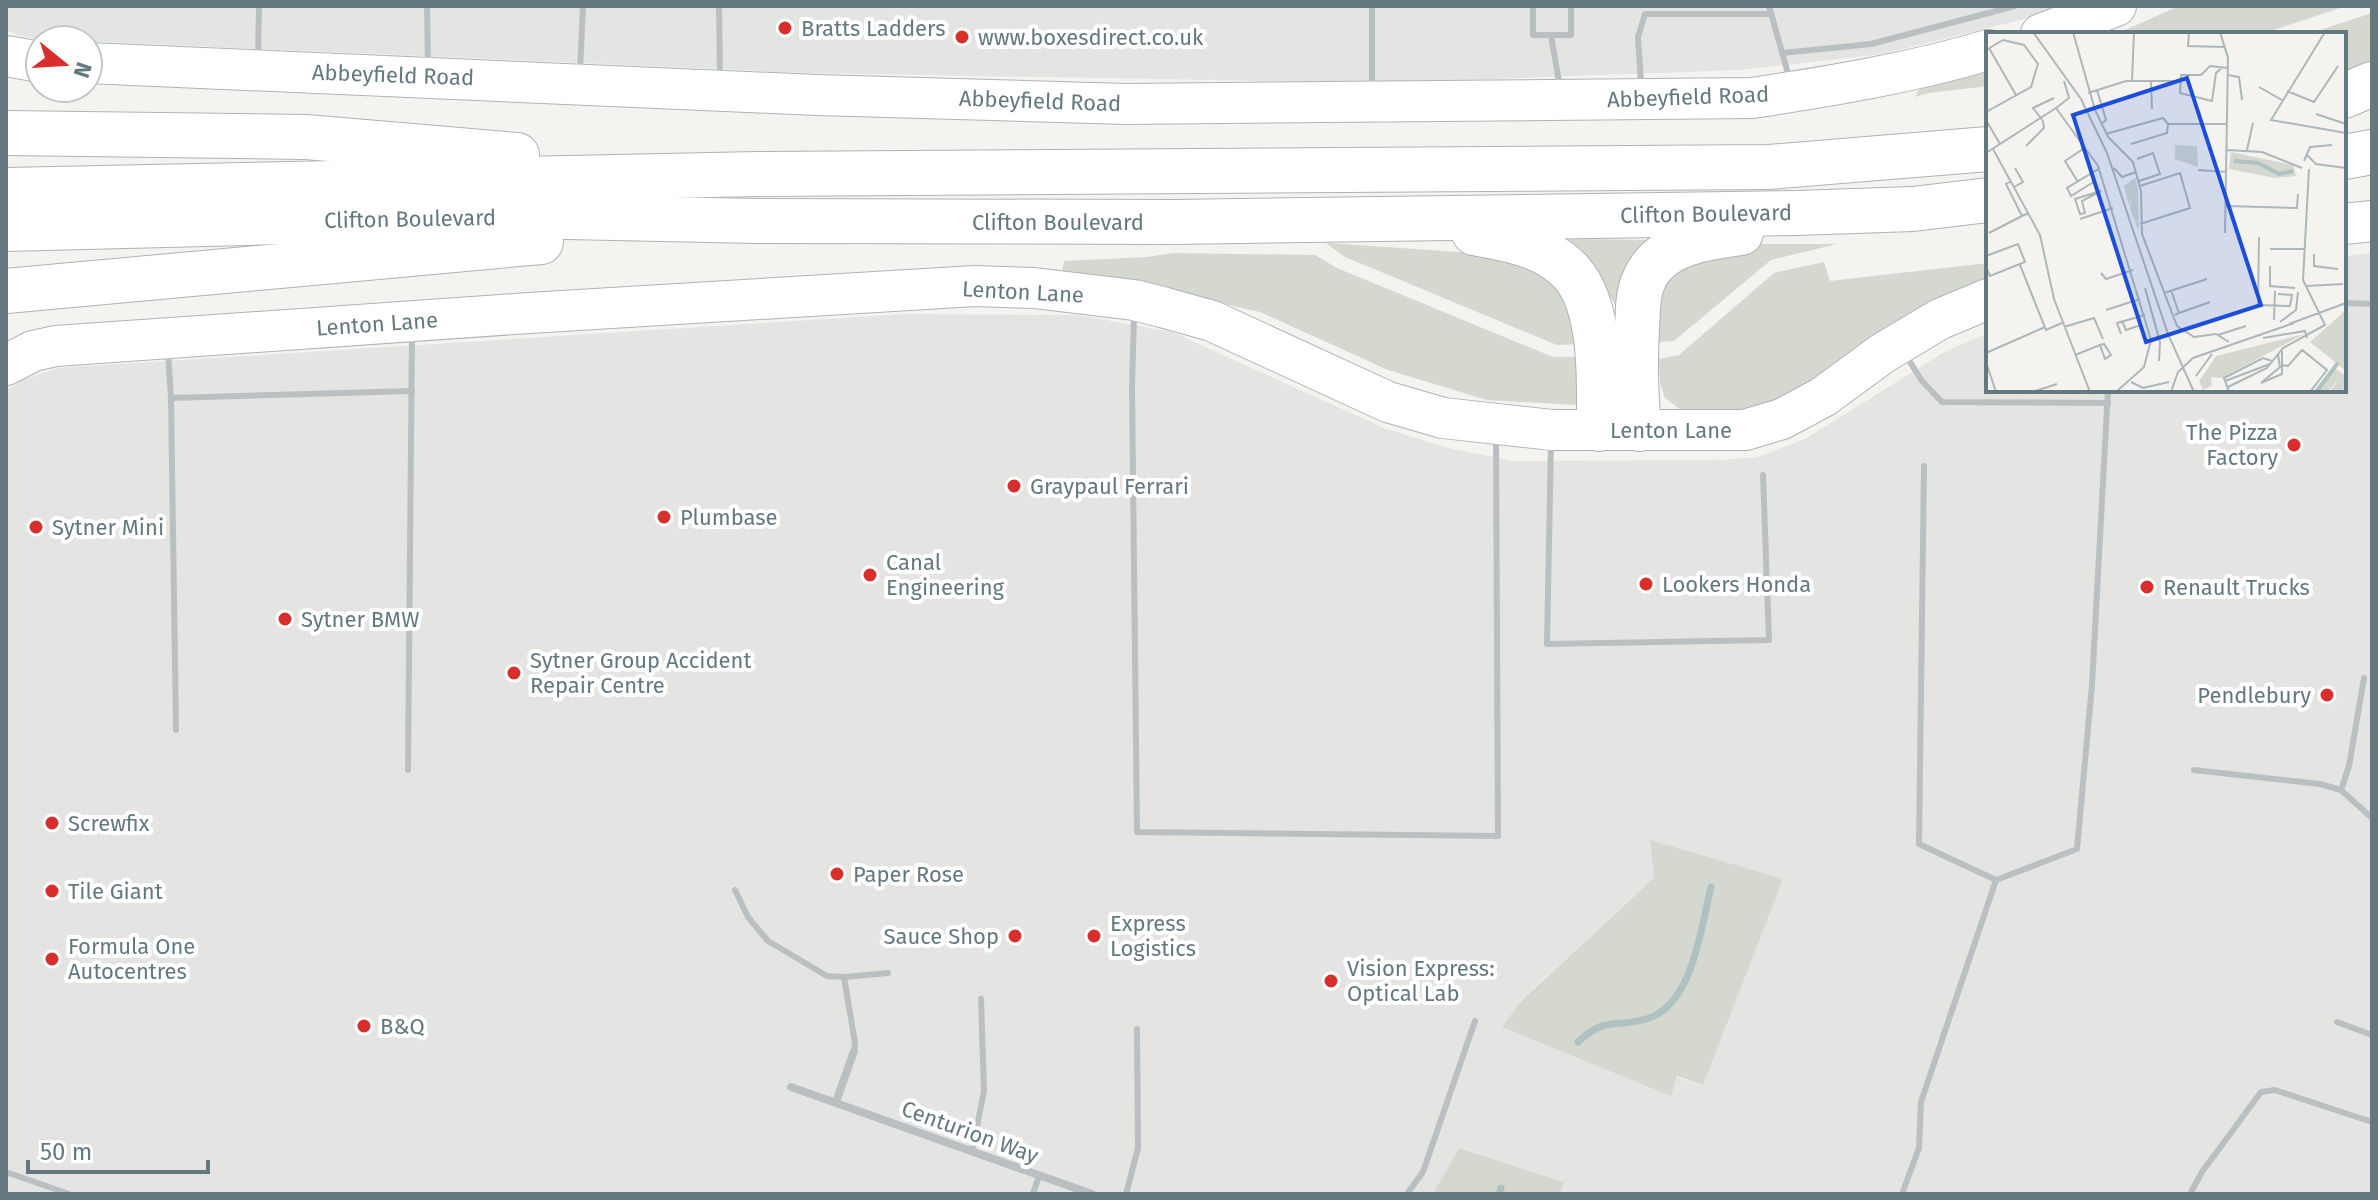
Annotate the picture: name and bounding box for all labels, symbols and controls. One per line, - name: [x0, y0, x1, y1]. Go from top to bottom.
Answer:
- place label: Bratts Ladders: [801, 15, 946, 42]
- marker: Bratts Ladders: [776, 19, 794, 37]
- north arrow: [24, 24, 104, 104]
- place label: www.boxesdirect.co.uk: [978, 24, 1204, 51]
- marker: www.boxesdirect.co.uk: [953, 28, 971, 46]
- inset map: [1986, 32, 2346, 392]
- text: N: [67, 59, 98, 81]
- street label: Abbeyfield Road: [311, 59, 475, 91]
- street label: Abbeyfield Road: [1606, 81, 1770, 113]
- street label: Abbeyfield Road: [958, 85, 1122, 117]
- street label: Clifton Boulevard: [1620, 199, 1792, 229]
- street label: Clifton Boulevard: [324, 204, 496, 234]
- street label: Clifton Boulevard: [972, 209, 1144, 236]
- street label: Lenton Lane: [961, 275, 1085, 309]
- street label: Lenton Lane: [315, 306, 439, 342]
- street label: Lenton Lane: [1610, 417, 1732, 444]
- place label: The Pizza Factory: [2186, 419, 2278, 471]
- marker: The Pizza Factory: [2285, 436, 2303, 454]
- place label: Graypaul Ferrari: [1030, 473, 1189, 500]
- marker: Graypaul Ferrari: [1005, 477, 1023, 495]
- place label: Plumbase: [680, 504, 778, 531]
- marker: Plumbase: [655, 508, 673, 526]
- place label: Sytner Mini: [52, 514, 164, 541]
- marker: Sytner Mini: [27, 518, 45, 536]
- place label: Canal Engineering: [886, 549, 1005, 601]
- marker: Canal Engineering: [861, 566, 879, 584]
- place label: Lookers Honda: [1662, 571, 1811, 598]
- place label: Renault Trucks: [2163, 574, 2310, 601]
- marker: Lookers Honda: [1637, 575, 1655, 593]
- marker: Renault Trucks: [2138, 578, 2156, 596]
- place label: Sytner BMW: [301, 606, 419, 633]
- marker: Sytner BMW: [276, 610, 294, 628]
- place label: Sytner Group Accident Repair Centre: [530, 647, 751, 699]
- marker: Sytner Group Accident Repair Centre: [505, 664, 523, 682]
- place label: Pendlebury: [2197, 682, 2311, 709]
- marker: Pendlebury: [2318, 686, 2336, 704]
- place label: Screwfix: [68, 810, 150, 837]
- marker: Screwfix: [43, 814, 61, 832]
- place label: Paper Rose: [853, 861, 964, 888]
- marker: Paper Rose: [828, 865, 846, 883]
- place label: Tile Giant: [68, 878, 163, 905]
- marker: Tile Giant: [43, 882, 61, 900]
- place label: Express Logistics: [1110, 910, 1196, 962]
- place label: Sauce Shop: [884, 923, 999, 950]
- marker: Sauce Shop: [1006, 927, 1024, 945]
- marker: Express Logistics: [1085, 927, 1103, 945]
- place label: Formula One Autocentres: [68, 933, 195, 985]
- marker: Formula One Autocentres: [43, 950, 61, 968]
- place label: Vision Express: Optical Lab: [1347, 955, 1494, 1007]
- marker: Vision Express: Optical Lab: [1322, 972, 1340, 990]
- place label: B&Q: [380, 1013, 425, 1040]
- marker: B&Q: [355, 1017, 373, 1035]
- street label: Centurion Way: [898, 1095, 1042, 1169]
- scale bar: [28, 1124, 208, 1174]
- text: 50 m: [40, 1138, 92, 1166]

